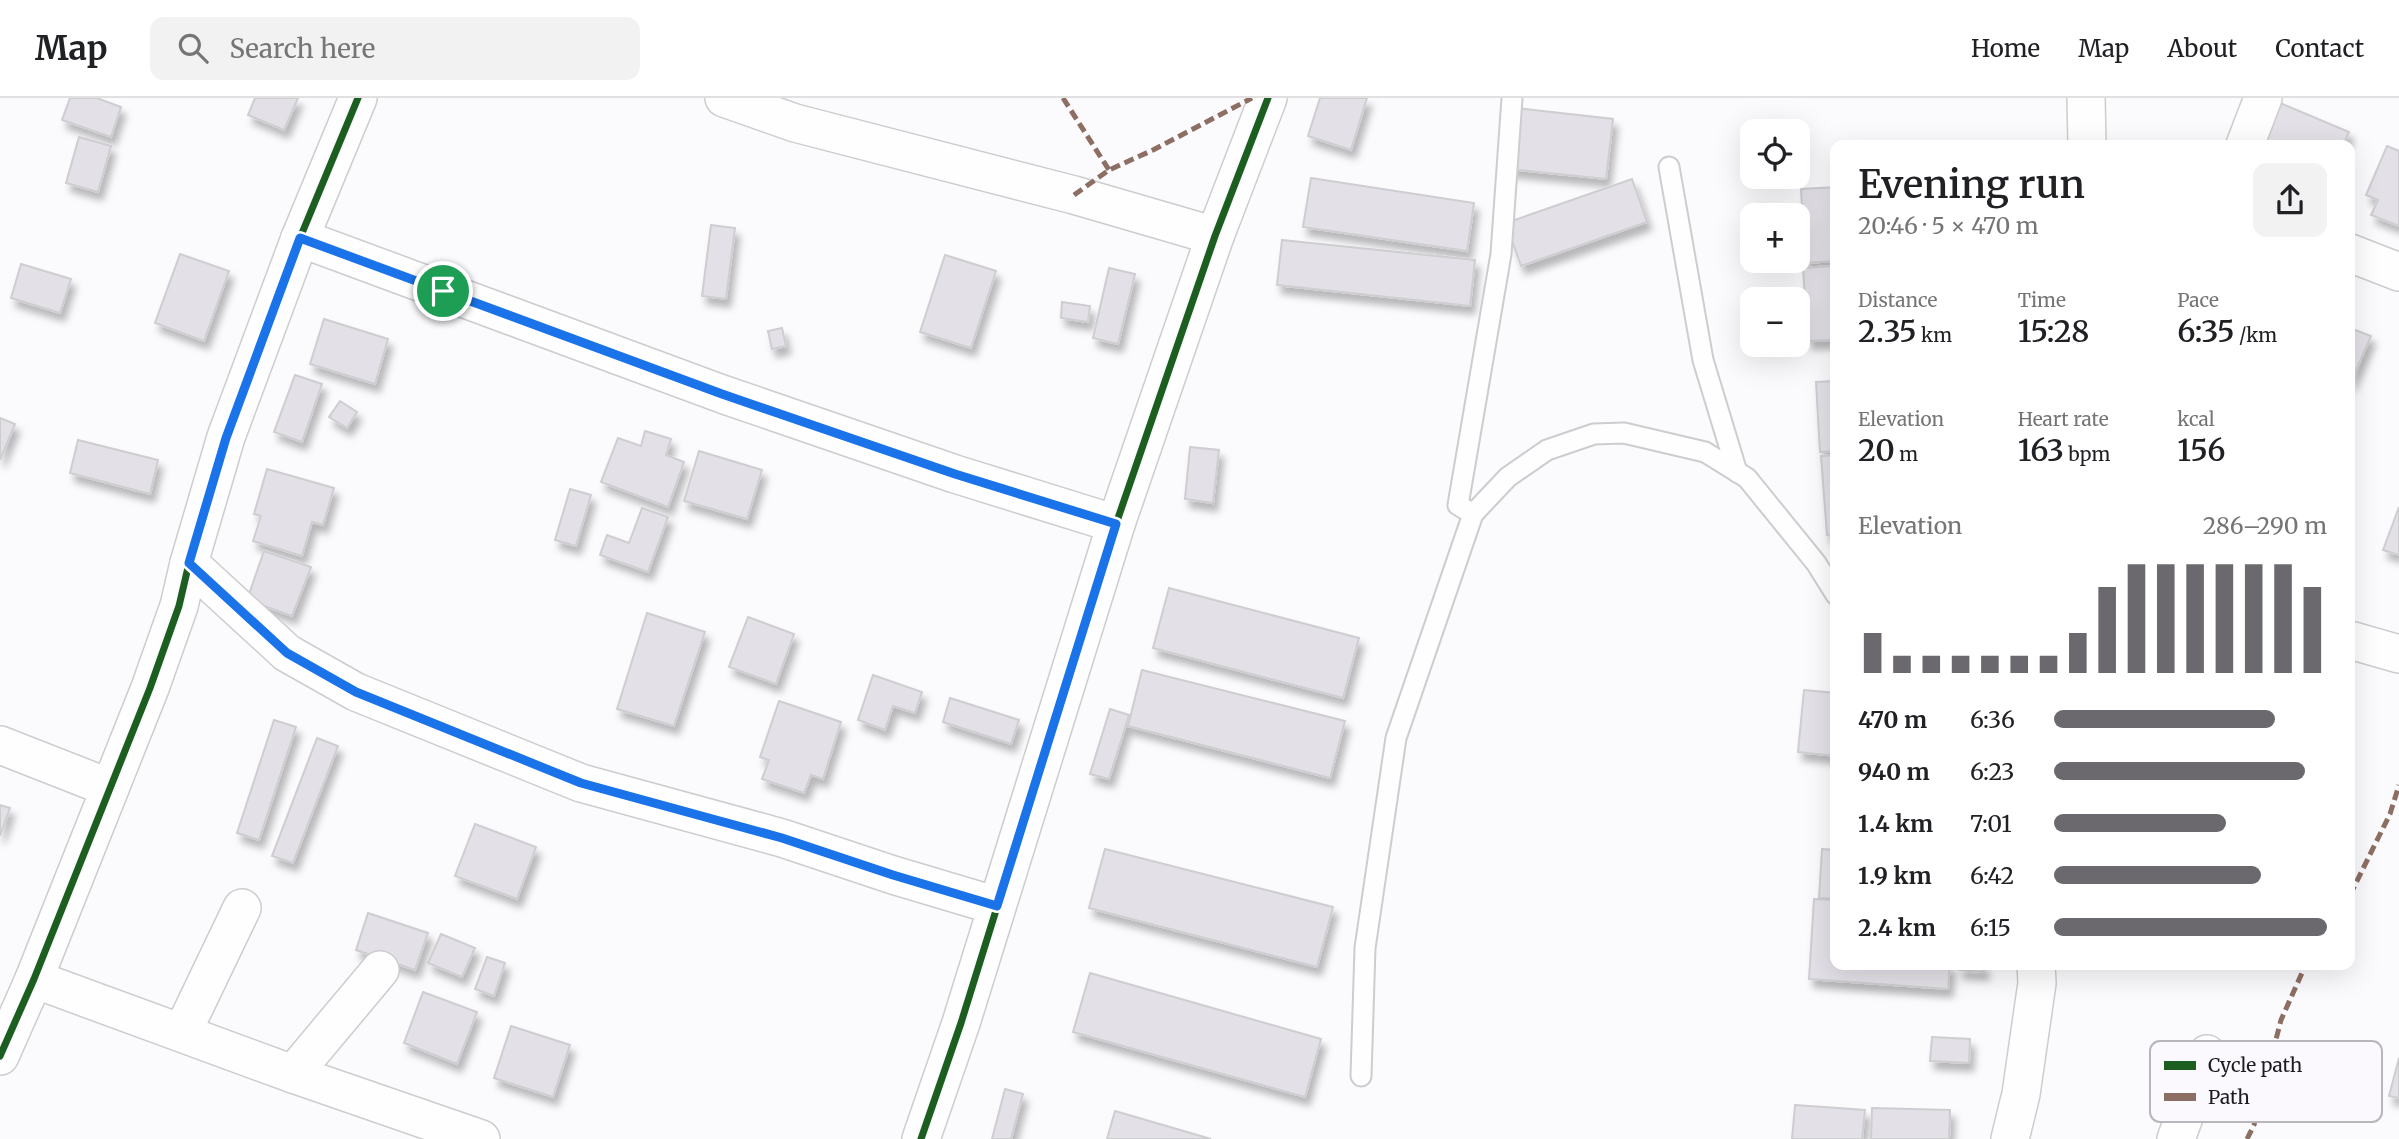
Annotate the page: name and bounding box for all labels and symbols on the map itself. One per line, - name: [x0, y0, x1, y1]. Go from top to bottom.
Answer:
- pin: [413, 261, 473, 321]
- legend: [2150, 1041, 2382, 1122]
- text: Cycle path: [2208, 1053, 2303, 1077]
- text: Path: [2208, 1085, 2250, 1109]

